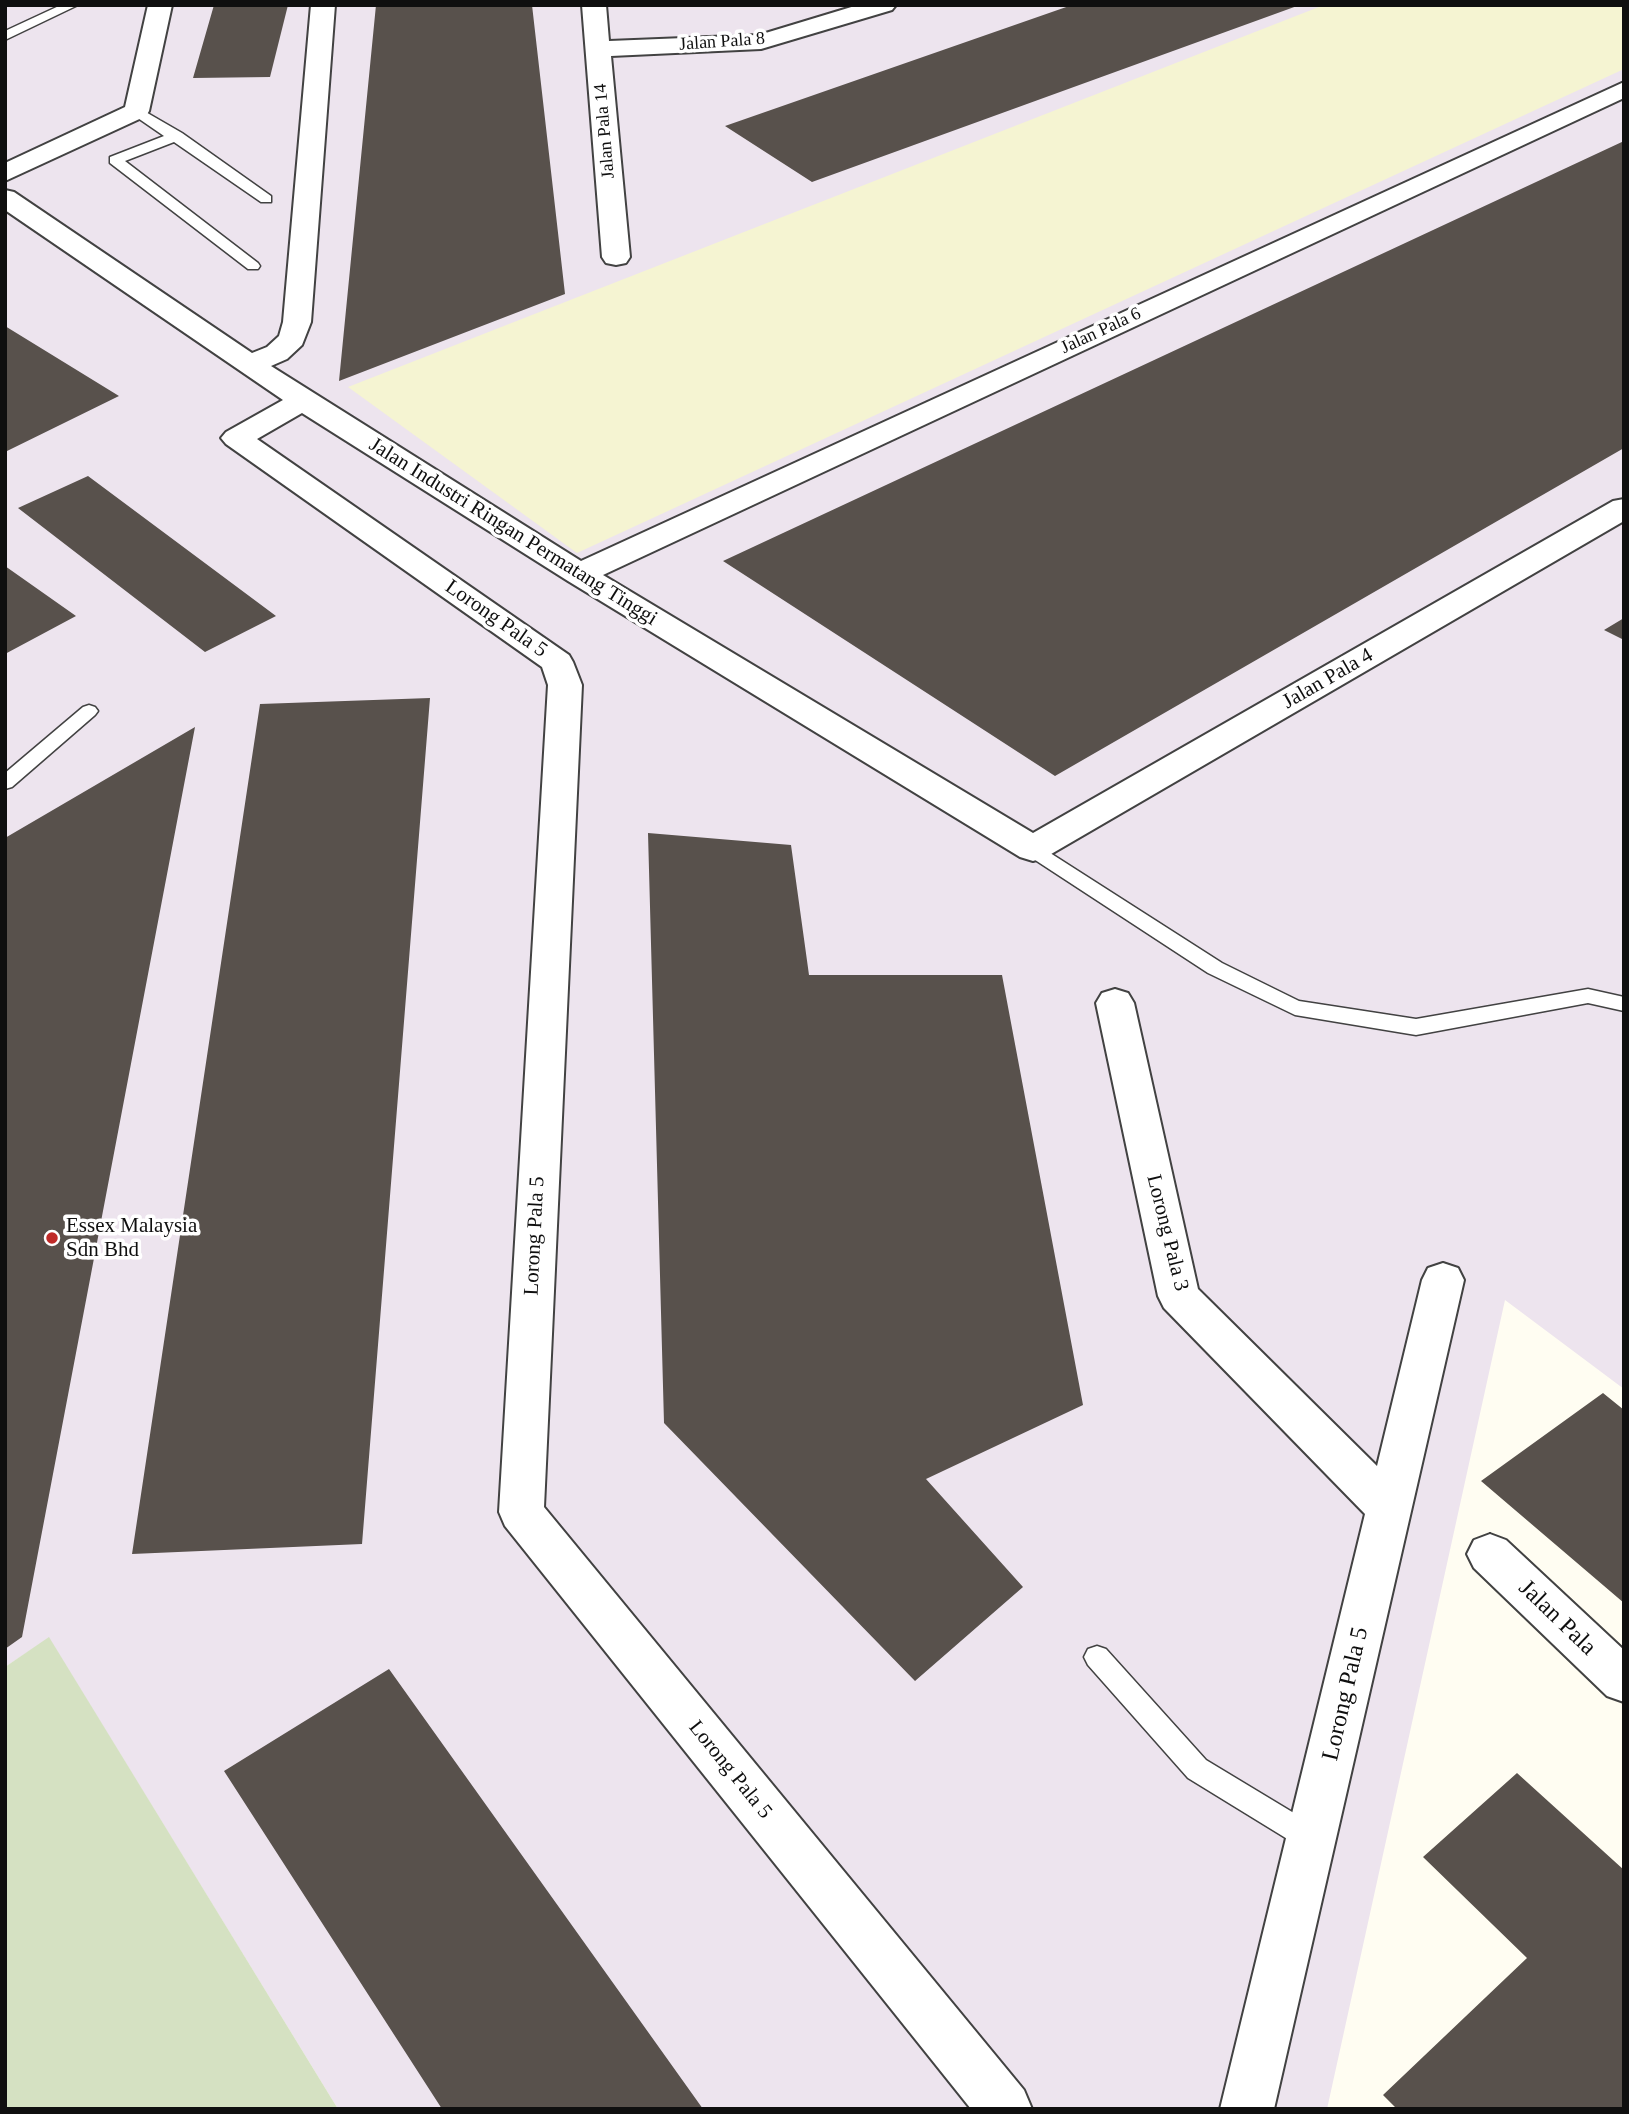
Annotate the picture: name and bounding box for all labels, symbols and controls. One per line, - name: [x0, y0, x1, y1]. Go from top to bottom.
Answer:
- street label: Jalan Pala 8: [678, 28, 766, 56]
- street label: Jalan Pala 14: [590, 83, 620, 179]
- street label: Jalan Pala 6: [1057, 303, 1145, 359]
- street label: Jalan Industri Ringan Permatang Tinggi: [364, 433, 662, 631]
- street label: Lorong Pala 5: [440, 575, 552, 663]
- street label: Jalan Pala 4: [1278, 643, 1378, 715]
- street label: Lorong Pala 3: [1140, 1172, 1194, 1294]
- street label: Lorong Pala 5: [519, 1176, 551, 1296]
- place label: Essex Malaysia Sdn Bhd: [66, 1213, 197, 1263]
- marker: Essex Malaysia Sdn Bhd: [44, 1230, 60, 1246]
- street label: Jalan Pala: [1512, 1574, 1602, 1662]
- street label: Lorong Pala 5: [1317, 1625, 1375, 1763]
- street label: Lorong Pala 5: [683, 1716, 777, 1824]

